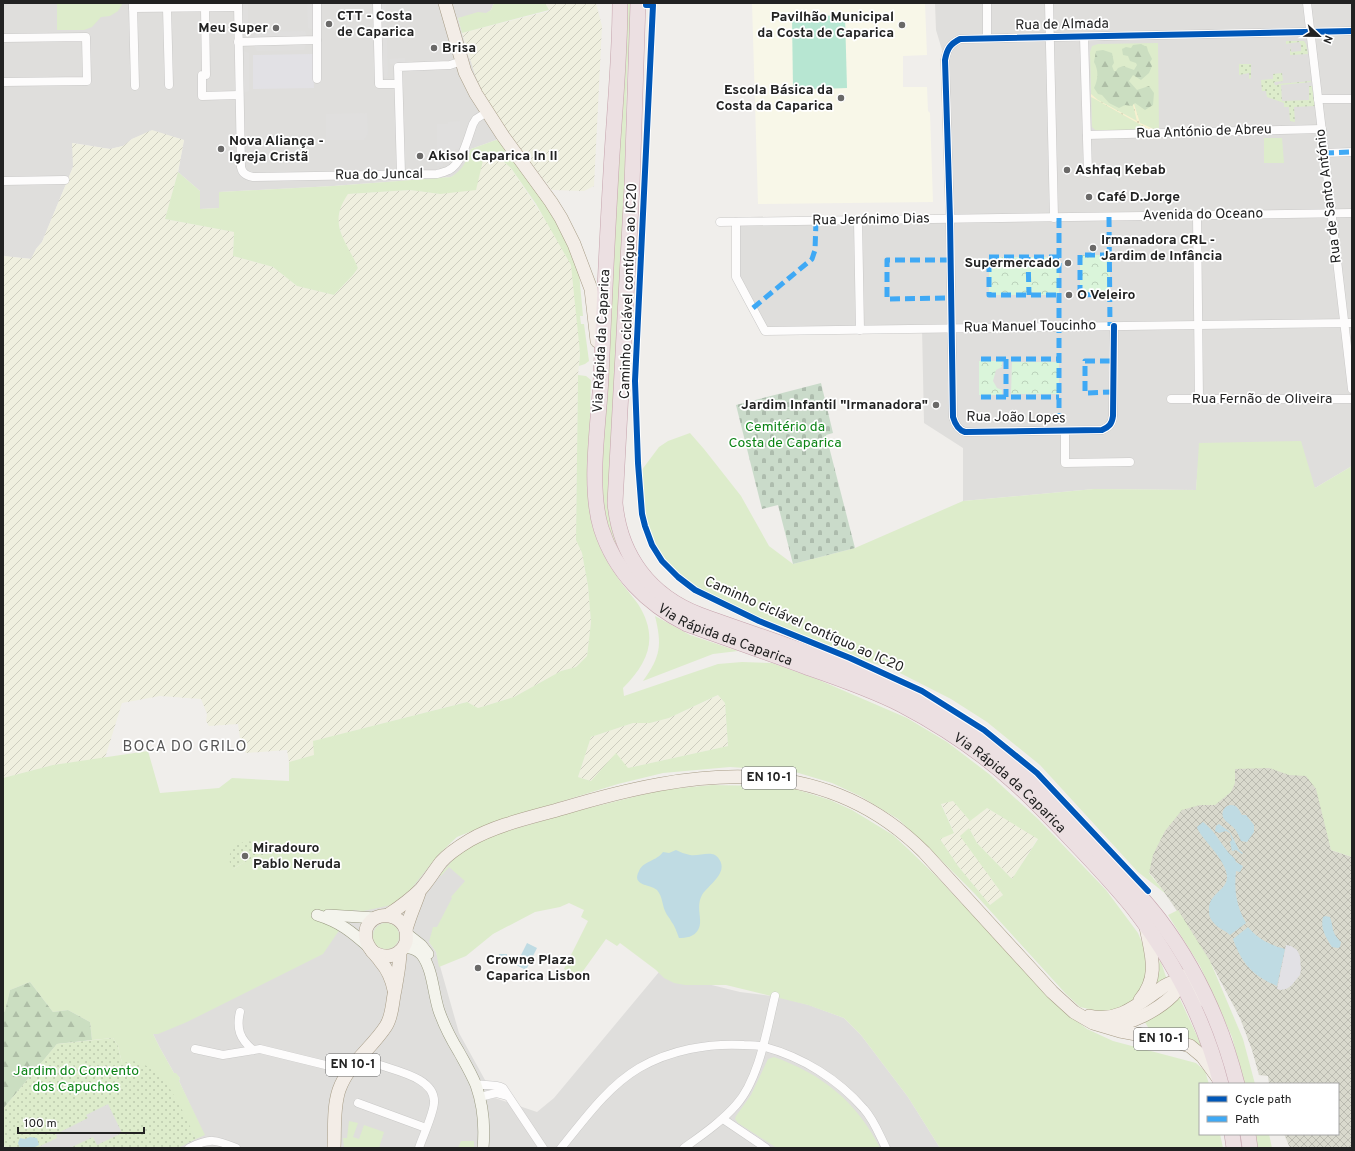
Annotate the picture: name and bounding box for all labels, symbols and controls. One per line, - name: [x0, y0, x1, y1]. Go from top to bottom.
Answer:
- place label: CTT - Costa de Caparica: [337, 8, 414, 41]
- place label: Pavilhão Municipal da Costa de Caparica: [757, 9, 894, 42]
- street label: Rua de Almada: [1015, 16, 1109, 34]
- north arrow: [1299, 16, 1339, 56]
- marker: CTT - Costa de Caparica: [324, 19, 334, 29]
- place label: Meu Super: [198, 20, 268, 37]
- marker: Pavilhão Municipal da Costa de Caparica: [897, 20, 907, 30]
- marker: Meu Super: [271, 23, 281, 33]
- text: N: [1319, 33, 1335, 46]
- place label: Brisa: [442, 40, 476, 57]
- marker: Brisa: [429, 43, 439, 53]
- place label: Escola Básica da Costa da Caparica: [716, 82, 833, 115]
- marker: Escola Básica da Costa da Caparica: [836, 93, 846, 103]
- street label: Rua António de Abreu: [1136, 121, 1272, 143]
- street label: Rua de Santo António: [1312, 128, 1346, 264]
- place label: Nova Aliança - Igreja Cristã: [229, 133, 324, 166]
- marker: Nova Aliança - Igreja Cristã: [216, 144, 226, 154]
- place label: Akisol Caparica In II: [428, 148, 558, 165]
- marker: Akisol Caparica In II: [415, 151, 425, 161]
- place label: Ashfaq Kebab: [1075, 162, 1166, 179]
- marker: Ashfaq Kebab: [1062, 165, 1072, 175]
- street label: Rua do Juncal: [335, 166, 423, 184]
- street label: Caminho ciclável contíguo ao IC20: [617, 183, 641, 399]
- place label: Café D.Jorge: [1097, 189, 1180, 206]
- marker: Café D.Jorge: [1084, 192, 1094, 202]
- street label: Avenida do Oceano: [1143, 205, 1264, 225]
- street label: Rua Jerónimo Dias: [812, 210, 930, 230]
- place label: Irmanadora CRL - Jardim de Infância: [1101, 232, 1222, 265]
- marker: Irmanadora CRL - Jardim de Infância: [1088, 243, 1098, 253]
- place label: Supermercado: [964, 255, 1060, 272]
- marker: Supermercado: [1063, 258, 1073, 268]
- street label: Via Rápida da Caparica: [590, 269, 614, 413]
- place label: O Veleiro: [1077, 287, 1135, 304]
- marker: O Veleiro: [1064, 290, 1074, 300]
- street label: Rua Manuel Toucinho: [964, 317, 1097, 337]
- street label: Rua Fernão de Oliveira: [1192, 391, 1332, 408]
- place label: Jardim Infantil "Irmanadora": [741, 397, 928, 414]
- marker: Jardim Infantil "Irmanadora": [931, 400, 941, 410]
- street label: Rua João Lopes: [966, 409, 1066, 427]
- park label: Cemitério da Costa de Caparica: [728, 419, 842, 452]
- street label: Caminho ciclável contíguo ao IC20: [702, 573, 906, 677]
- street label: Via Rápida da Caparica: [654, 600, 795, 670]
- street label: Via Rápida da Caparica: [950, 729, 1069, 837]
- district label: BOCA DO GRILO: [123, 738, 247, 757]
- road number: EN 10-1: [742, 767, 796, 789]
- place label: Miradouro Pablo Neruda: [253, 840, 341, 873]
- marker: Miradouro Pablo Neruda: [240, 851, 250, 861]
- place label: Crowne Plaza Caparica Lisbon: [486, 952, 590, 985]
- marker: Crowne Plaza Caparica Lisbon: [473, 963, 483, 973]
- road number: EN 10-1: [1134, 1028, 1188, 1050]
- road number: EN 10-1: [326, 1054, 380, 1076]
- park label: Jardim do Convento dos Capuchos: [13, 1063, 139, 1096]
- legend: [1199, 1083, 1339, 1135]
- text: Cycle path: [1235, 1092, 1292, 1108]
- scale bar: [18, 1109, 144, 1135]
- text: Path: [1235, 1112, 1260, 1128]
- text: 100 m: [24, 1116, 57, 1132]

